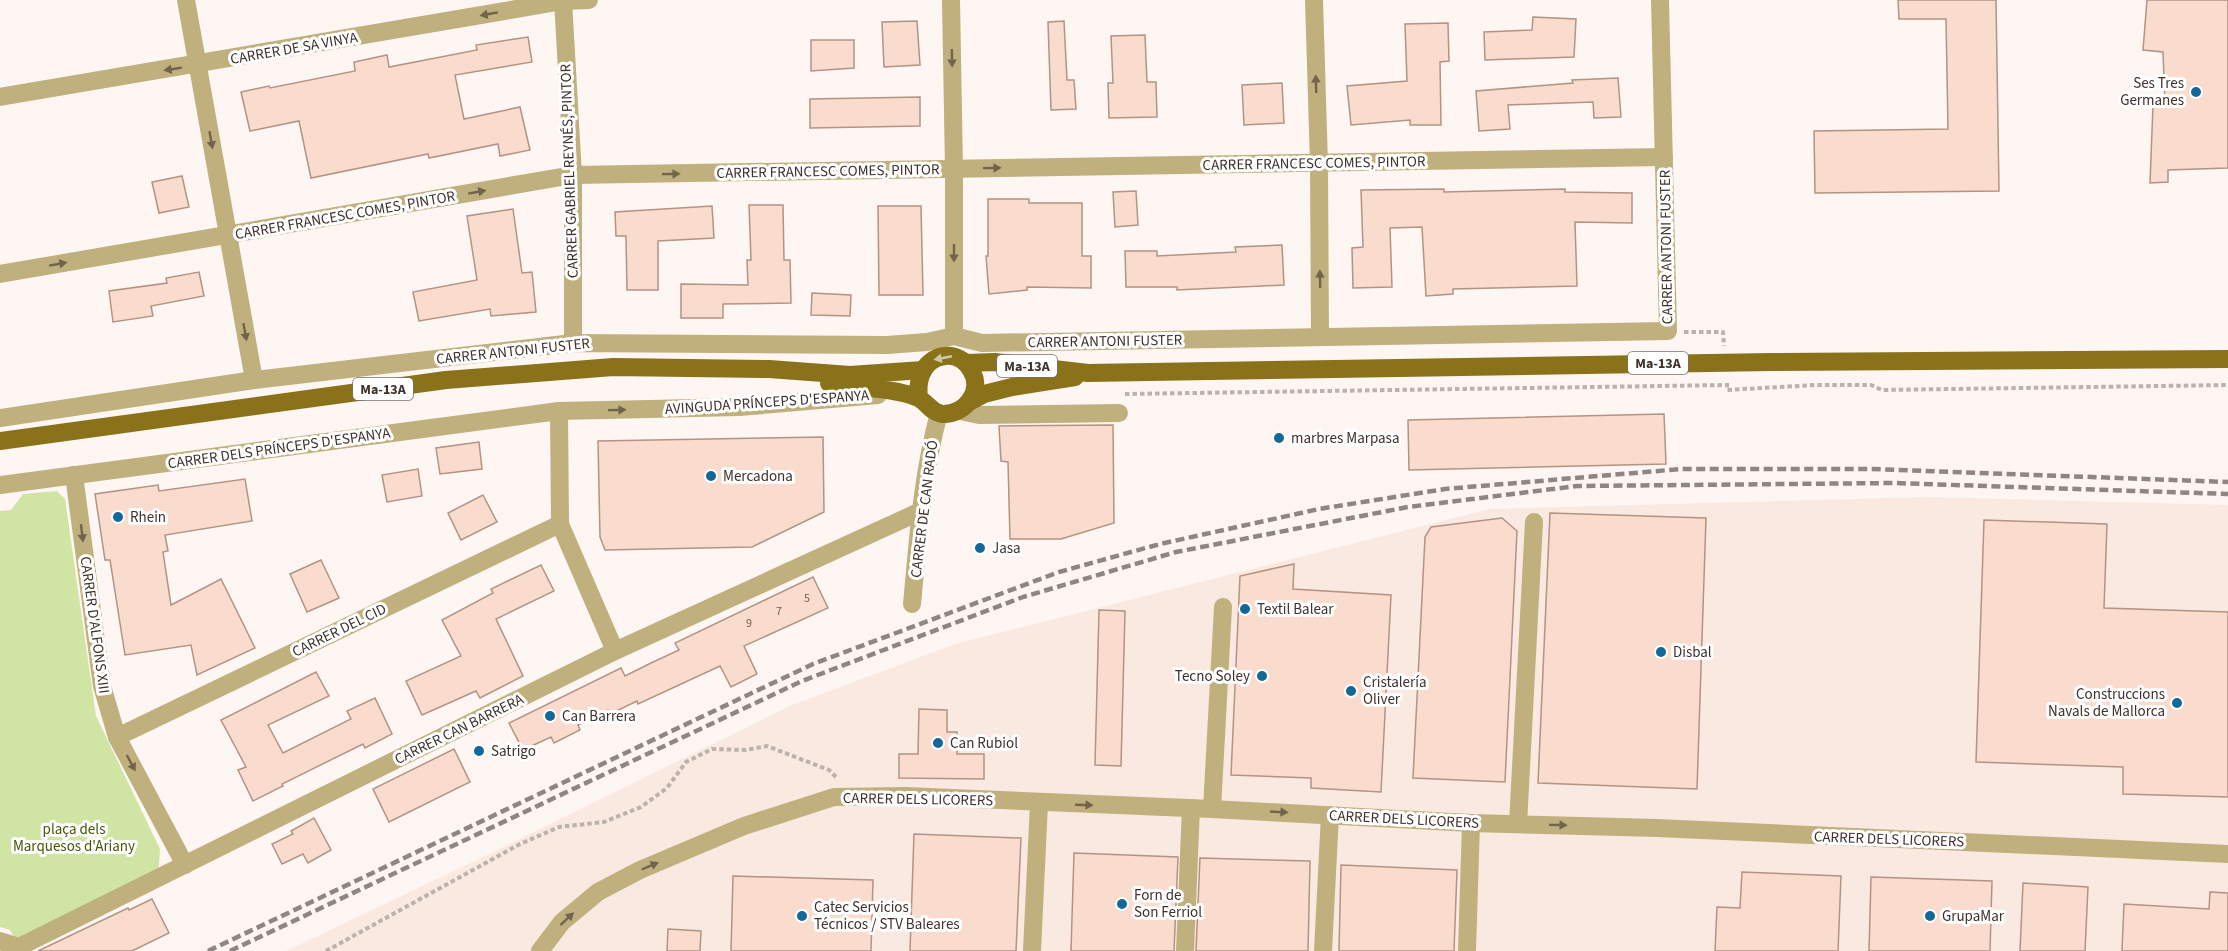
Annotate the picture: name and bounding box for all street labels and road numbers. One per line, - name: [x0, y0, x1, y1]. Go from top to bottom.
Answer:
- street label: CARRER DE SA VINYA: [229, 27, 360, 70]
- street label: CARRER GABRIEL REYNÉS, PINTOR: [555, 63, 584, 278]
- street label: CARRER FRANCESC COMES, PINTOR: [1202, 151, 1426, 176]
- street label: CARRER FRANCESC COMES, PINTOR: [716, 159, 940, 184]
- street label: CARRER ANTONI FUSTER: [1655, 169, 1678, 324]
- street label: CARRER FRANCESC COMES, PINTOR: [233, 186, 457, 245]
- street label: CARRER ANTONI FUSTER: [1028, 330, 1183, 353]
- street label: CARRER ANTONI FUSTER: [435, 333, 591, 370]
- road number: Ma-13A: [1628, 352, 1688, 374]
- road number: Ma-13A: [997, 355, 1057, 377]
- road number: Ma-13A: [353, 378, 413, 400]
- street label: AVINGUDA PRÍNCEPS D'ESPANYA: [664, 385, 871, 420]
- street label: CARRER DELS PRÍNCEPS D'ESPANYA: [166, 422, 392, 475]
- street label: CARRER DE CAN RADÓ: [906, 439, 943, 579]
- street label: CARRER D'ALFONS XIII: [74, 555, 115, 695]
- street label: CARRER DEL CID: [289, 599, 390, 662]
- street label: CARRER CAN BARRERA: [391, 689, 528, 770]
- street label: CARRER DELS LICORERS: [843, 788, 993, 811]
- street label: CARRER DELS LICORERS: [1328, 805, 1480, 834]
- street label: CARRER DELS LICORERS: [1813, 826, 1965, 853]

